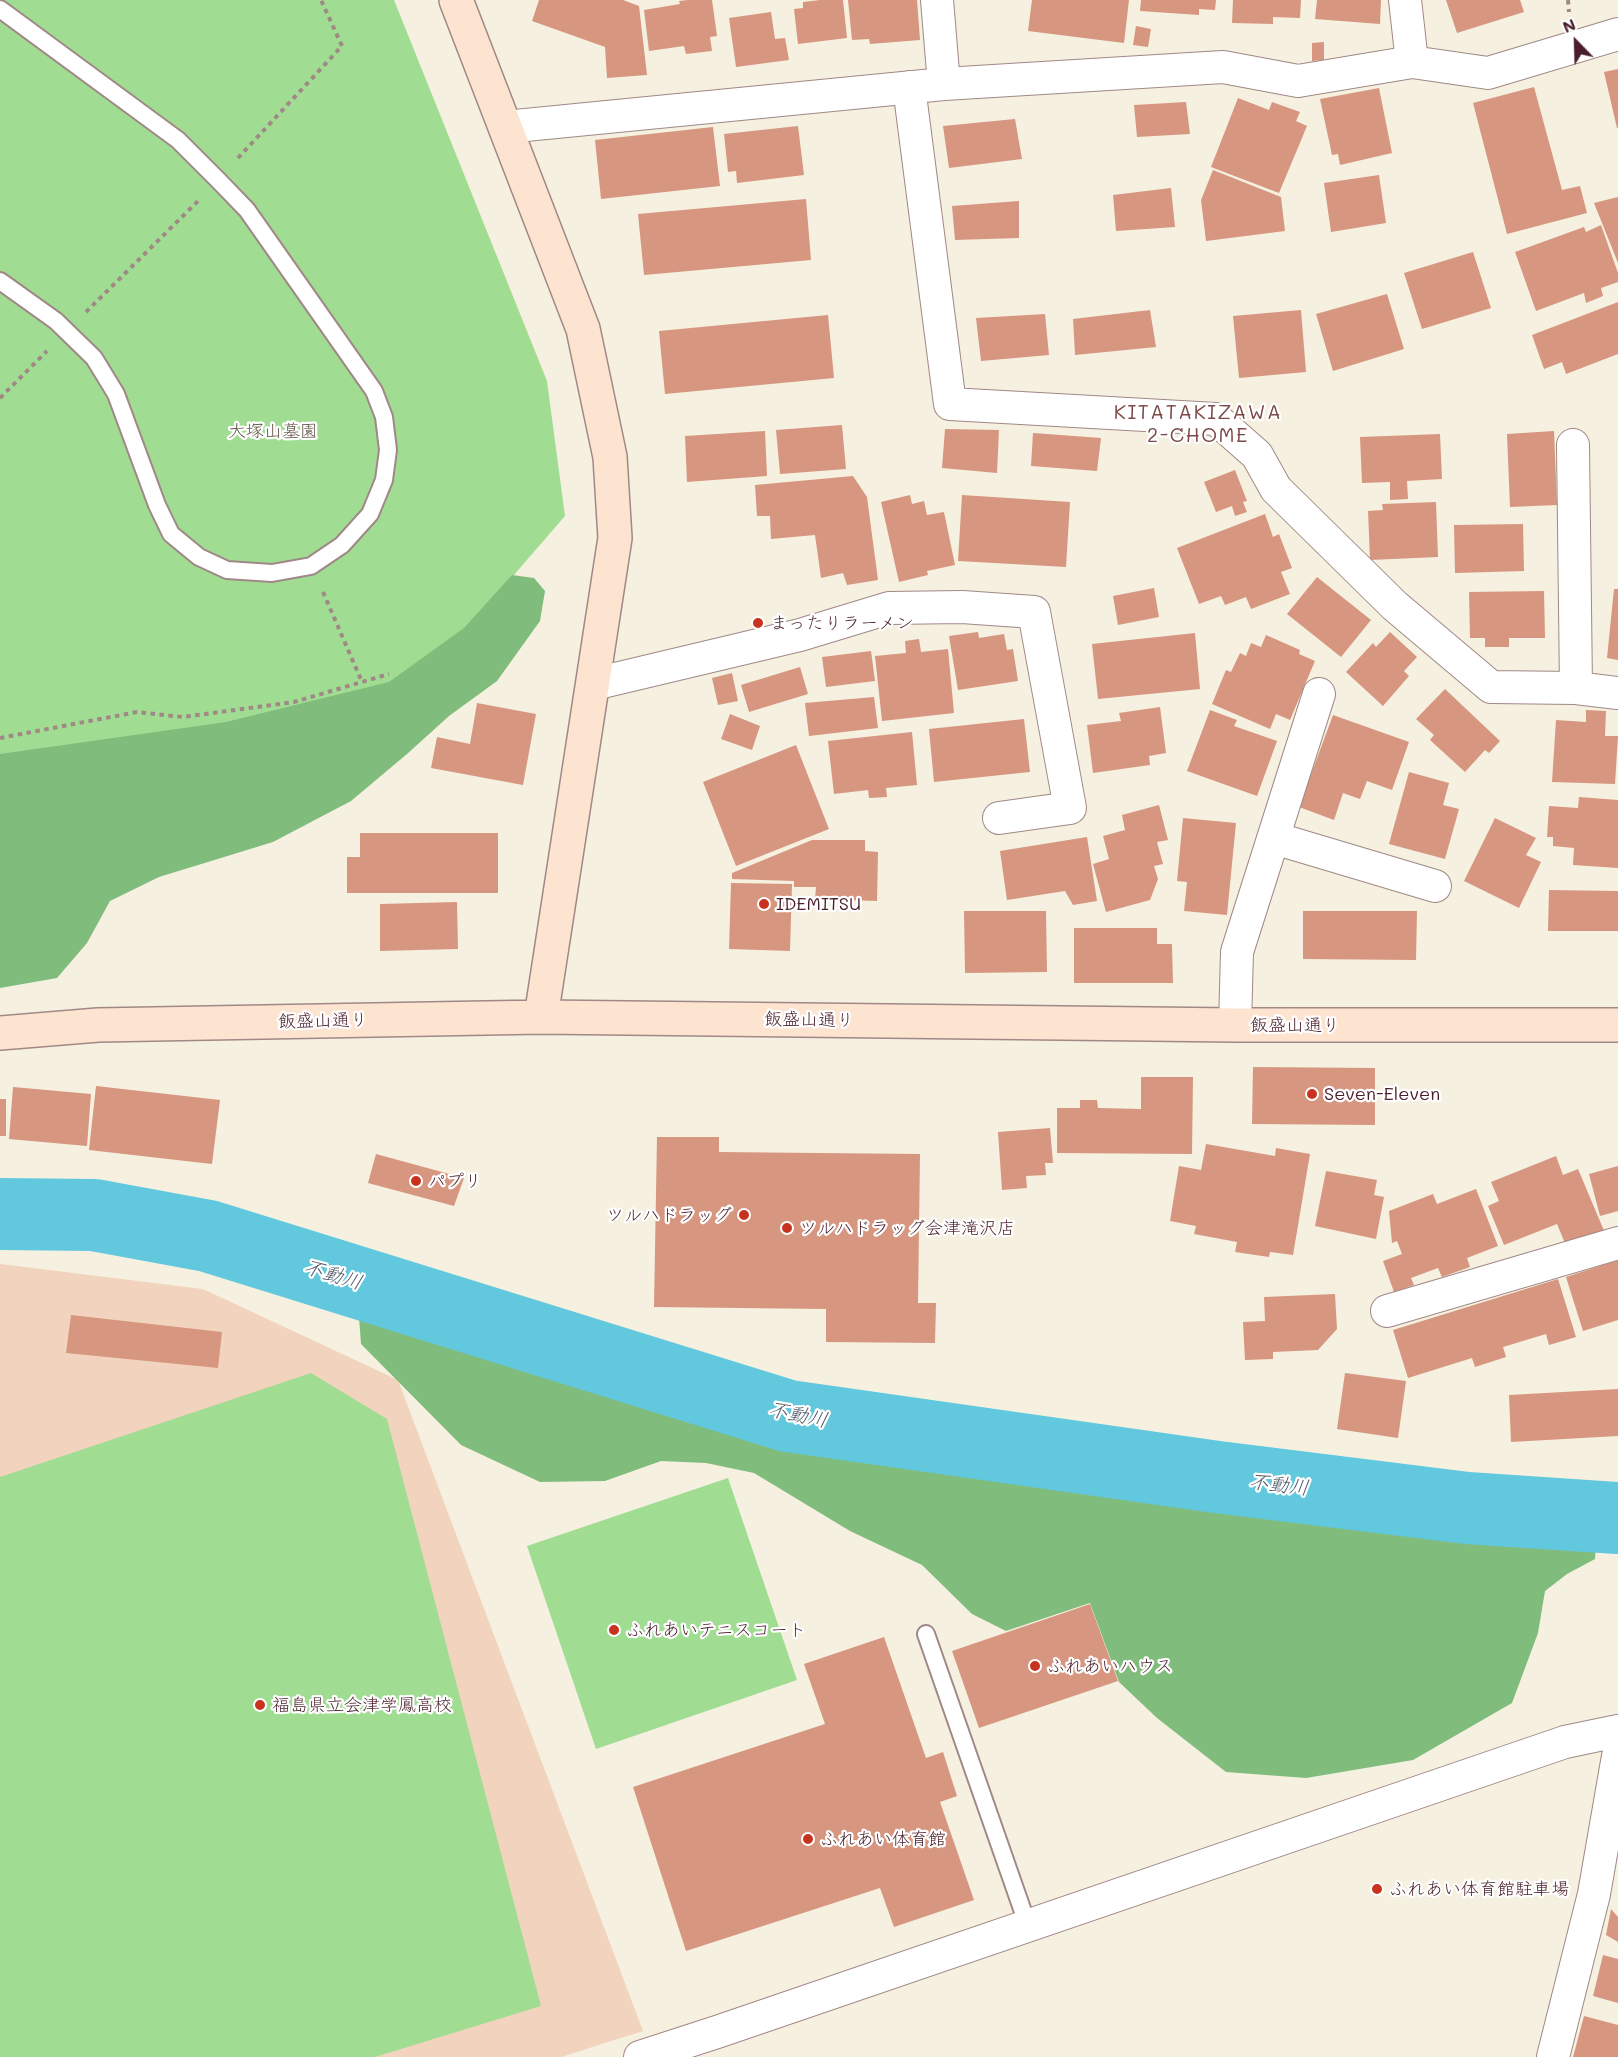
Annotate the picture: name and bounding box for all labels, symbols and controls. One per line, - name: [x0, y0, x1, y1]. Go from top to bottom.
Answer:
- north arrow: [1546, 12, 1606, 72]
- text: N: [1559, 13, 1578, 37]
- district label: KITATAKIZAWA 2-CHOME: [1114, 401, 1282, 448]
- park label: 大塚山墓園: [228, 420, 318, 442]
- place label: まったりラーメン: [770, 612, 914, 634]
- marker: まったりラーメン: [751, 616, 765, 630]
- place label: IDEMITSU: [776, 893, 861, 915]
- marker: IDEMITSU: [757, 897, 771, 911]
- street label: 飯盛山通り: [764, 1008, 854, 1032]
- street label: 飯盛山通り: [278, 1009, 368, 1033]
- street label: 飯盛山通り: [1250, 1014, 1340, 1036]
- place label: Seven-Eleven: [1324, 1083, 1440, 1105]
- marker: Seven-Eleven: [1305, 1087, 1319, 1101]
- place label: パプリ: [428, 1170, 482, 1192]
- marker: パプリ: [409, 1174, 423, 1188]
- place label: ツルハドラッグ: [606, 1204, 732, 1226]
- marker: ツルハドラッグ: [737, 1208, 751, 1222]
- place label: ツルハドラッグ会津滝沢店: [799, 1217, 1015, 1239]
- marker: ツルハドラッグ会津滝沢店: [780, 1221, 794, 1235]
- water label: 不動川: [301, 1255, 365, 1295]
- water label: 不動川: [766, 1397, 830, 1433]
- water label: 不動川: [1248, 1469, 1310, 1501]
- place label: ふれあいテニスコート: [626, 1619, 806, 1641]
- marker: ふれあいテニスコート: [607, 1623, 621, 1637]
- place label: ふれあいハウス: [1047, 1655, 1173, 1677]
- marker: ふれあいハウス: [1028, 1659, 1042, 1673]
- place label: 福島県立会津学鳳高校: [272, 1694, 452, 1716]
- marker: 福島県立会津学鳳高校: [253, 1698, 267, 1712]
- place label: ふれあい体育館: [820, 1828, 946, 1850]
- marker: ふれあい体育館: [801, 1832, 815, 1846]
- place label: ふれあい体育館駐車場: [1389, 1878, 1569, 1900]
- marker: ふれあい体育館駐車場: [1370, 1882, 1384, 1896]

